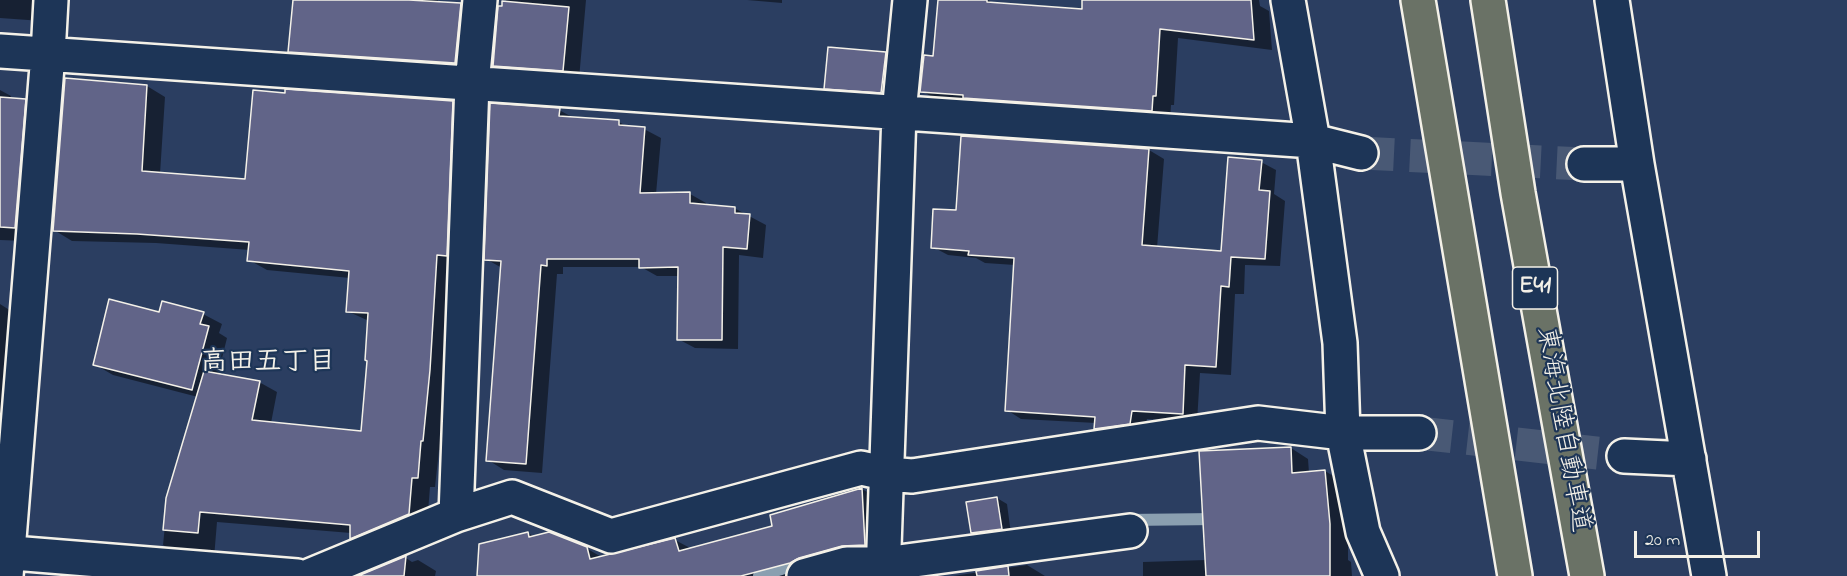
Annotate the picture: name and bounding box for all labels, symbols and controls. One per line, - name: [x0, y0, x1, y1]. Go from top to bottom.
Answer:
- road number: E41: [1512, 267, 1558, 309]
- street label: 東海北陸自動車道: [1528, 325, 1594, 535]
- district label: 高田五丁目: [201, 349, 335, 381]
- scale bar: [1637, 519, 1763, 557]
- text: 20 m: [1645, 528, 1680, 554]

